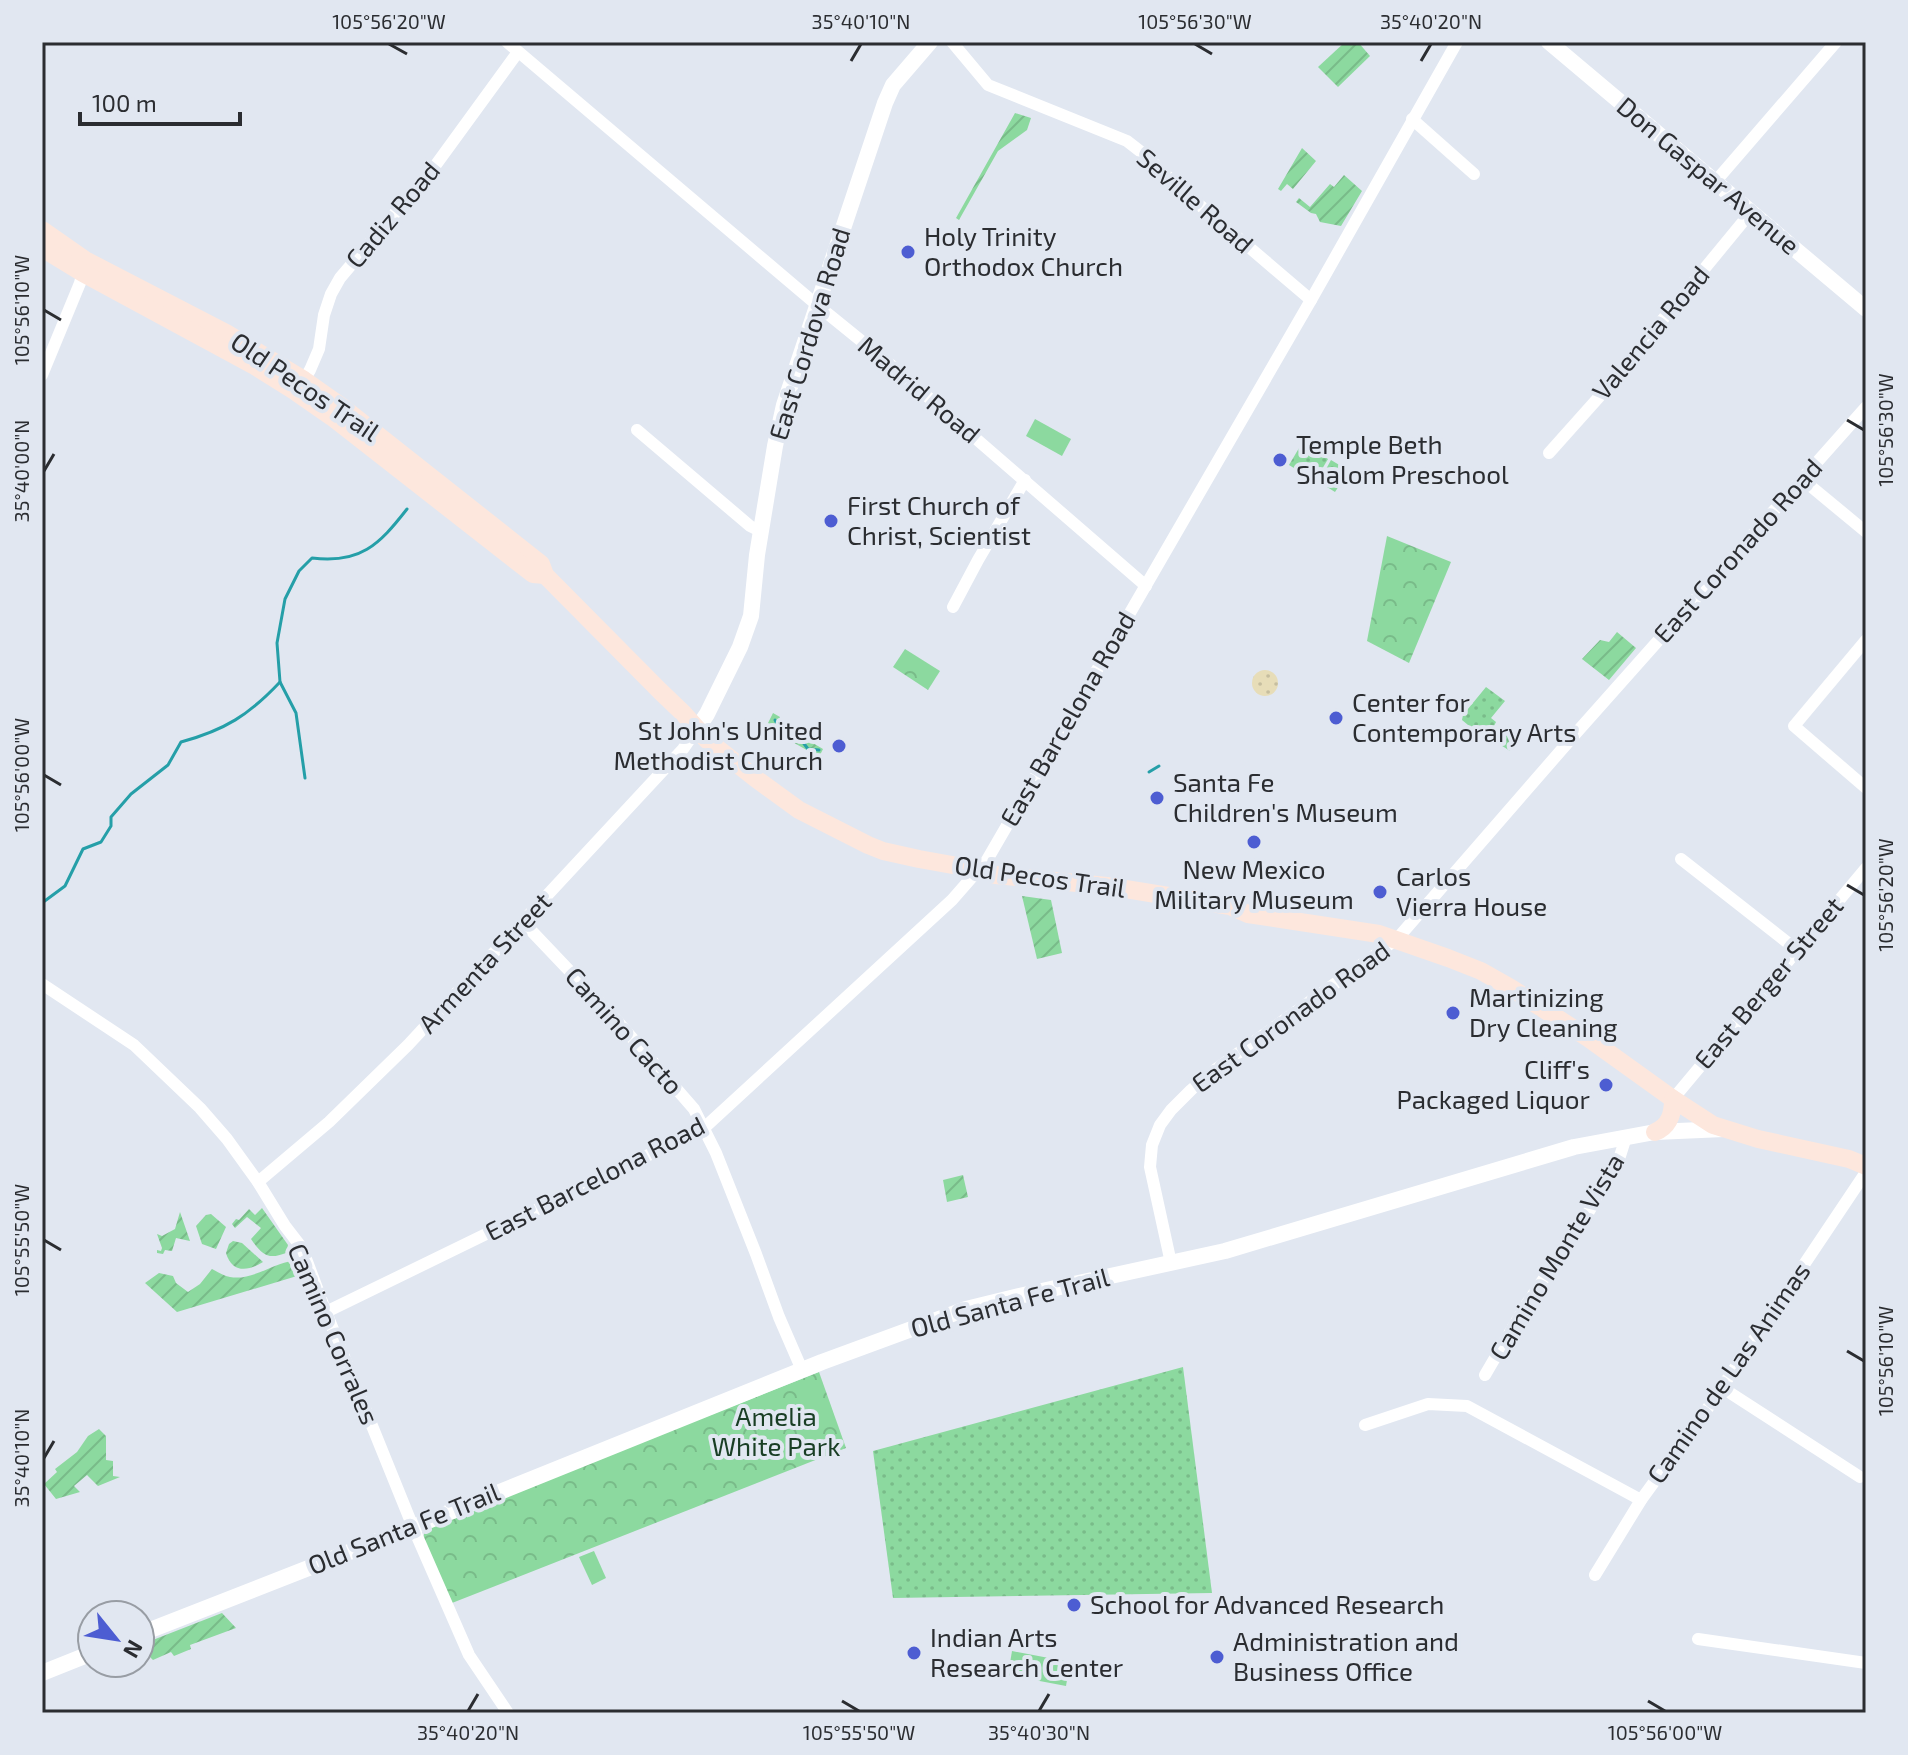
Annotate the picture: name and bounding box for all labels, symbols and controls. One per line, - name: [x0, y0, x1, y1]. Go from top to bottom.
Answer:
- text: 105°56'20"W: [332, 9, 446, 33]
- text: 35°40'10"N: [812, 9, 910, 33]
- text: 105°56'30"W: [1138, 9, 1252, 33]
- text: 35°40'20"N: [1380, 9, 1482, 33]
- scale bar: [80, 76, 240, 126]
- text: 100 m: [92, 88, 157, 117]
- street label: Don Gaspar Avenue: [1612, 90, 1806, 260]
- street label: Seville Road: [1132, 141, 1260, 259]
- street label: Cadiz Road: [338, 155, 445, 274]
- place label: Holy Trinity Orthodox Church: [924, 220, 1123, 281]
- street label: East Cordova Road: [761, 224, 856, 444]
- marker: Holy Trinity Orthodox Church: [899, 243, 917, 261]
- text: 105°56'10"W: [9, 255, 33, 365]
- street label: Valencia Road: [1585, 259, 1715, 405]
- street label: Old Pecos Trail: [226, 325, 386, 447]
- street label: Madrid Road: [853, 329, 987, 449]
- text: 105°56'30"W: [1873, 373, 1897, 487]
- text: 35°40'00"N: [9, 420, 33, 522]
- place label: Temple Beth Shalom Preschool: [1296, 428, 1509, 489]
- marker: Temple Beth Shalom Preschool: [1271, 451, 1289, 469]
- street label: East Coronado Road: [1646, 452, 1828, 648]
- place label: First Church of Christ, Scientist: [847, 489, 1031, 550]
- marker: First Church of Christ, Scientist: [822, 512, 840, 530]
- street label: East Barcelona Road: [993, 606, 1141, 831]
- place label: Center for Contemporary Arts: [1352, 686, 1576, 747]
- marker: Center for Contemporary Arts: [1327, 709, 1345, 727]
- place label: St John's United Methodist Church: [614, 714, 823, 775]
- text: 105°56'00"W: [9, 718, 33, 832]
- marker: St John's United Methodist Church: [830, 737, 848, 755]
- place label: Santa Fe Children's Museum: [1173, 766, 1398, 827]
- marker: Santa Fe Children's Museum: [1148, 789, 1166, 807]
- marker: New Mexico Military Museum: [1245, 833, 1263, 851]
- text: 105°56'20"W: [1873, 838, 1897, 952]
- street label: Old Pecos Trail: [953, 848, 1128, 903]
- place label: New Mexico Military Museum: [1154, 853, 1354, 914]
- place label: Carlos Vierra House: [1396, 860, 1547, 921]
- marker: Carlos Vierra House: [1371, 883, 1389, 901]
- street label: Armenta Street: [411, 885, 557, 1039]
- street label: East Berger Street: [1687, 890, 1849, 1074]
- street label: East Coronado Road: [1185, 934, 1395, 1098]
- street label: Camino Cacto: [560, 960, 690, 1100]
- place label: Martinizing Dry Cleaning: [1469, 981, 1618, 1042]
- marker: Martinizing Dry Cleaning: [1444, 1004, 1462, 1022]
- place label: Cliff's Packaged Liquor: [1397, 1053, 1590, 1114]
- marker: Cliff's Packaged Liquor: [1597, 1076, 1615, 1094]
- street label: East Barcelona Road: [479, 1109, 709, 1246]
- street label: Camino Monte Vista: [1482, 1147, 1630, 1365]
- text: 105°55'50"W: [9, 1184, 33, 1296]
- street label: Camino Corrales: [282, 1238, 386, 1429]
- street label: Camino de Las Animas: [1640, 1256, 1816, 1489]
- street label: Old Santa Fe Trail: [907, 1260, 1112, 1343]
- text: 105°56'10"W: [1873, 1306, 1897, 1416]
- park label: Amelia White Park: [711, 1400, 841, 1461]
- text: 35°40'10"N: [9, 1409, 33, 1507]
- street label: Old Santa Fe Trail: [303, 1475, 504, 1580]
- place label: School for Advanced Research: [1090, 1588, 1444, 1619]
- marker: School for Advanced Research: [1065, 1596, 1083, 1614]
- north arrow: [76, 1599, 156, 1679]
- place label: Indian Arts Research Center: [930, 1621, 1123, 1682]
- place label: Administration and Business Office: [1233, 1625, 1459, 1686]
- text: N: [119, 1636, 149, 1663]
- marker: Indian Arts Research Center: [905, 1644, 923, 1662]
- marker: Administration and Business Office: [1208, 1648, 1226, 1666]
- text: 35°40'20"N: [417, 1720, 519, 1744]
- text: 105°55'50"W: [803, 1720, 915, 1744]
- text: 35°40'30"N: [988, 1720, 1090, 1744]
- text: 105°56'00"W: [1608, 1720, 1722, 1744]

